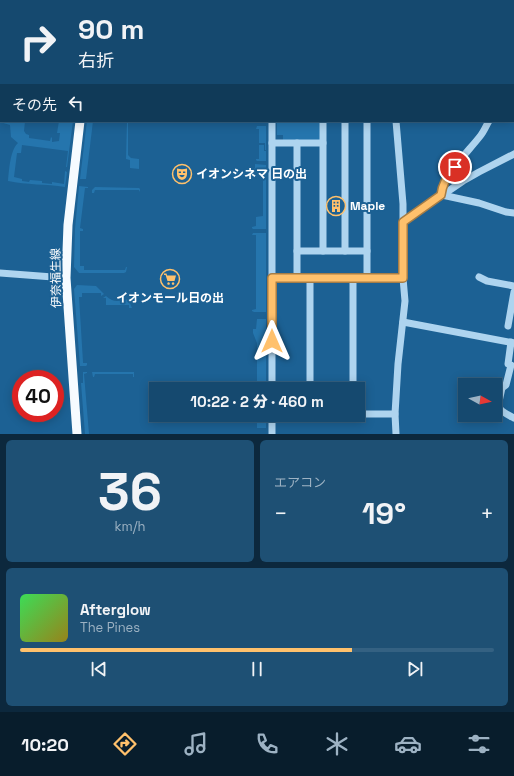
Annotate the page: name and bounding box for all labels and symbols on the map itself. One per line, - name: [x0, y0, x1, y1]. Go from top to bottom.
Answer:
- pin: [438, 150, 472, 184]
- theatre icon: イオンシネマ 日の出: [171, 163, 193, 185]
- place label: イオンシネマ 日の出: [196, 166, 307, 182]
- building icon: Maple: [325, 195, 347, 217]
- place label: Maple: [350, 198, 385, 214]
- street label: 伊奈福生線: [47, 248, 65, 308]
- supermarket icon: イオンモール日の出: [159, 268, 181, 290]
- place label: イオンモール日の出: [116, 290, 224, 306]
- position arrow: [251, 320, 293, 362]
- speed limit sign: 40: [12, 370, 64, 422]
- north arrow: [458, 378, 502, 422]

